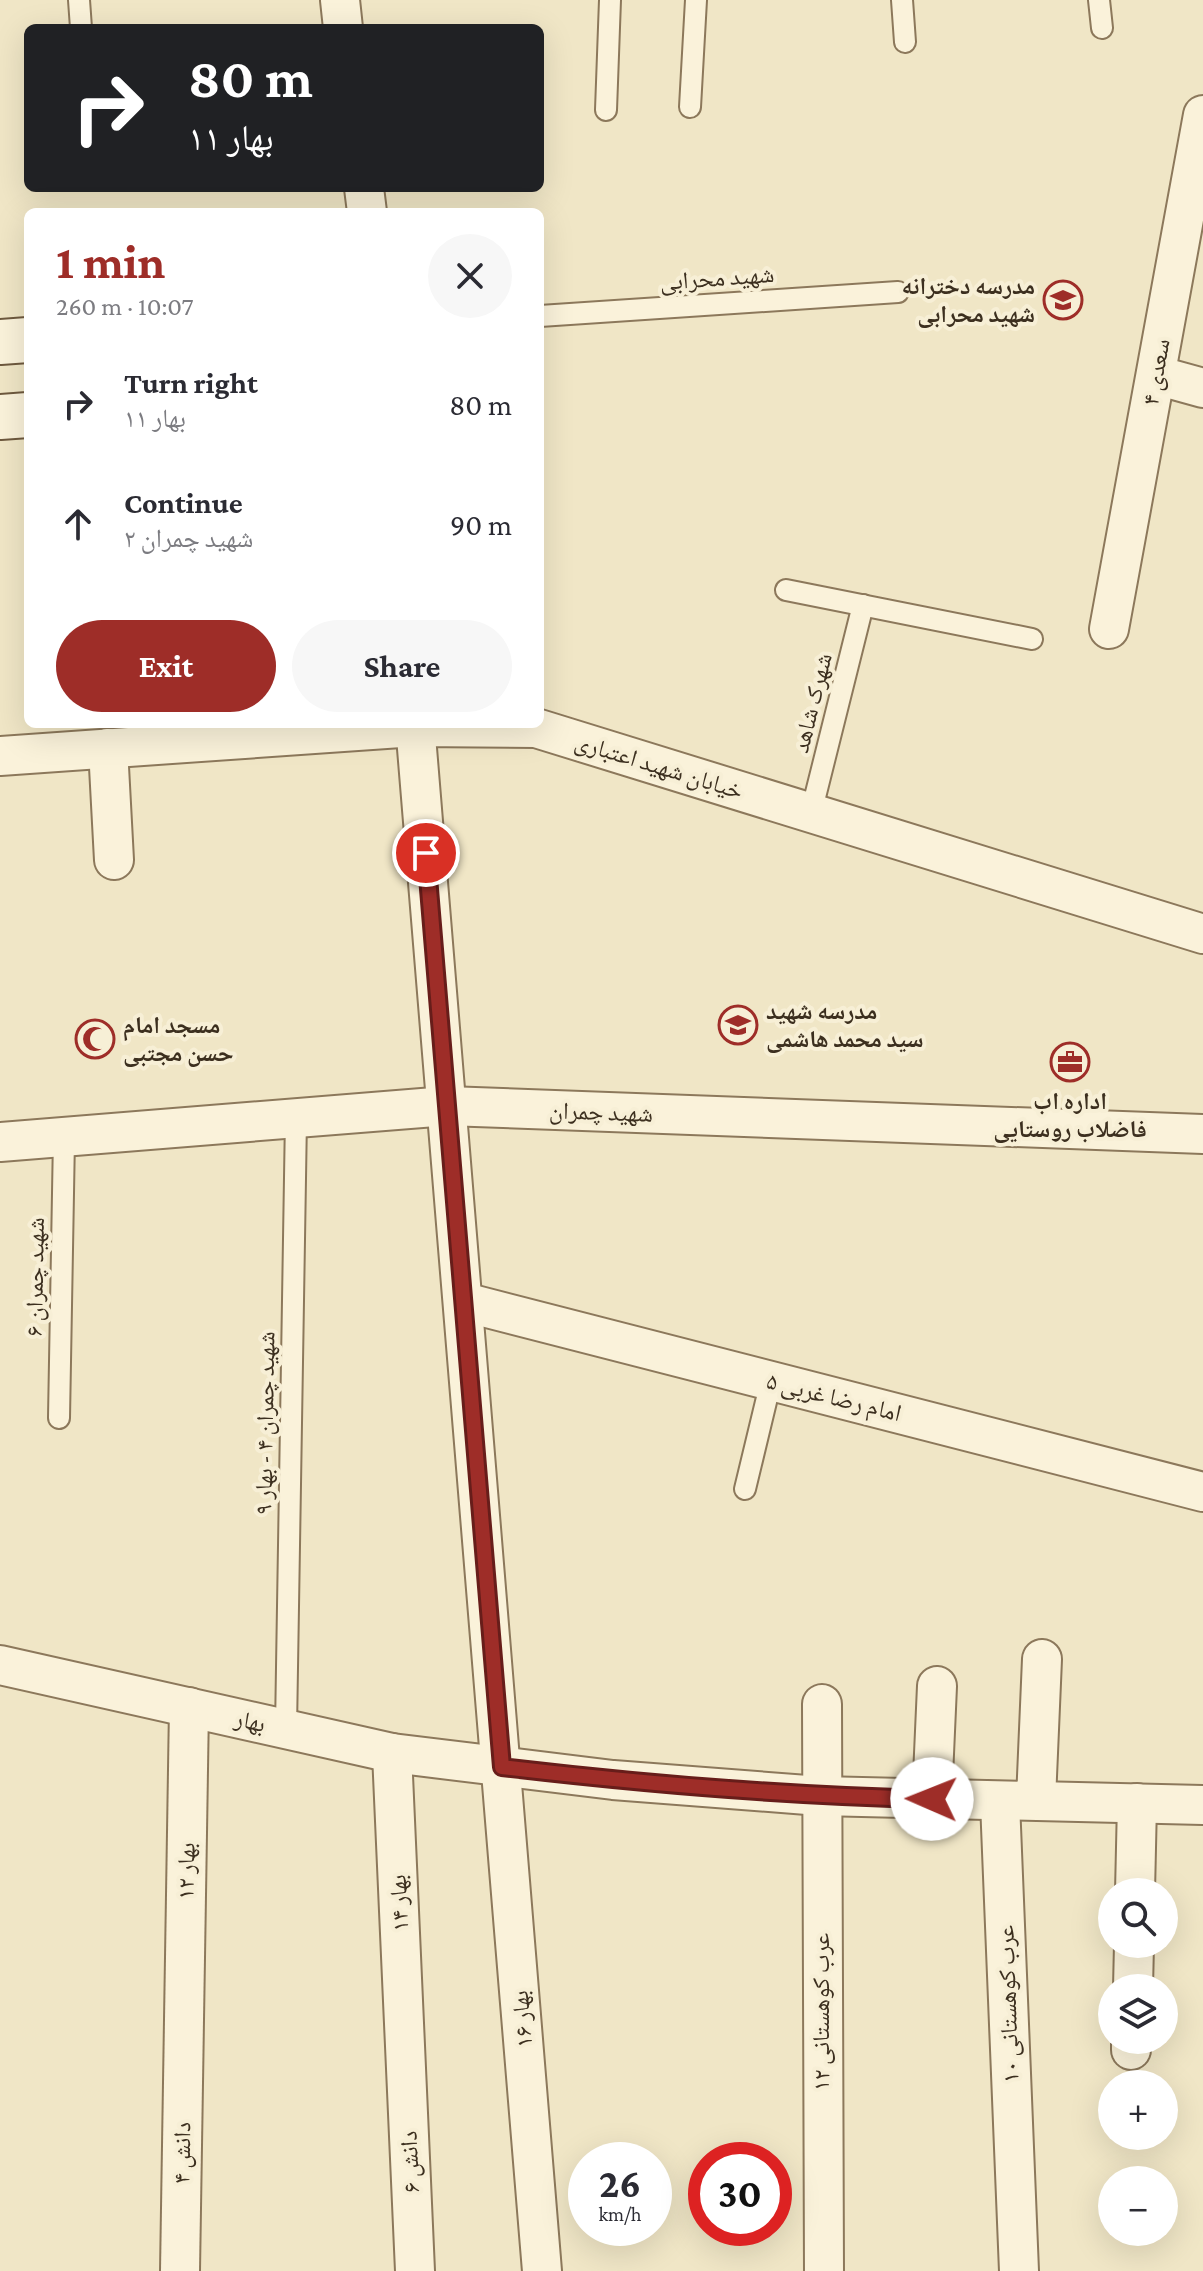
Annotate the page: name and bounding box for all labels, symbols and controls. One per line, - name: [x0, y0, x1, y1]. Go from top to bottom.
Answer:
- text: 80 m: [188, 47, 313, 109]
- icon: right: [56, 56, 160, 160]
- text: بهار ۱۱: [188, 118, 274, 158]
- button: close: [428, 234, 512, 318]
- text: 1 min: [56, 235, 165, 288]
- street label: شهید محرابی: [659, 260, 775, 296]
- place label: مدرسه دخترانه شهید محرابی: [902, 272, 1035, 328]
- school or university icon: مدرسه دخترانه شهید محرابی: [1042, 279, 1084, 321]
- text: 260 m · 10:07: [56, 292, 193, 321]
- street label: سعدی ۴: [1136, 336, 1176, 408]
- text: Turn right: [124, 366, 258, 399]
- icon: right: [56, 382, 100, 426]
- text: 80 m: [449, 388, 512, 421]
- text: بهار ۱۱: [124, 404, 186, 433]
- text: Continue: [124, 486, 243, 519]
- icon: ahead: [56, 502, 100, 546]
- text: 90 m: [450, 508, 512, 541]
- text: شهید چمران ۲: [124, 524, 253, 553]
- button: Exit: [56, 620, 276, 712]
- button: Share: [292, 620, 512, 712]
- street label: شهرک شاهد: [786, 650, 837, 756]
- street label: خیابان شهید اعتباری: [572, 727, 746, 805]
- pin: [392, 819, 460, 887]
- icon: arrive: [404, 831, 448, 875]
- place label: مدرسه شهید سید محمد هاشمی: [766, 997, 924, 1053]
- school or university icon: مدرسه شهید سید محمد هاشمی: [717, 1004, 759, 1046]
- place label: مسجد امام حسن مجتبی: [123, 1011, 234, 1067]
- mosque icon: مسجد امام حسن مجتبی: [74, 1018, 116, 1060]
- office icon: اداره اب فاضلاب روستایی: [1049, 1041, 1091, 1083]
- place label: اداره اب فاضلاب روستایی: [993, 1087, 1147, 1143]
- street label: شهید چمران: [548, 1096, 654, 1128]
- street label: شهید چمران ۶: [20, 1217, 50, 1337]
- street label: شهید چمران ۴ - بهار ۹: [249, 1331, 281, 1515]
- street label: امام رضا غربی ۵: [763, 1367, 904, 1429]
- street label: بهار: [231, 1704, 268, 1738]
- position arrow: [890, 1757, 974, 1841]
- street label: بهار ۱۲: [172, 1842, 200, 1900]
- street label: بهار ۱۴: [384, 1874, 414, 1932]
- map controls: [1098, 1878, 1178, 2246]
- button: search: [1098, 1878, 1178, 1958]
- street label: عرب کوهستانی ۱۰: [991, 1925, 1025, 2083]
- street label: عرب کوهستانی ۱۲: [807, 1933, 835, 2091]
- button: layers: [1098, 1974, 1178, 2054]
- street label: بهار ۱۶: [506, 1989, 538, 2049]
- button: +: [1098, 2070, 1178, 2150]
- street label: دانش ۴: [167, 2122, 197, 2184]
- street label: دانش ۶: [394, 2130, 426, 2194]
- speed limit sign: 30: [688, 2142, 792, 2246]
- text: 26: [599, 2161, 641, 2206]
- button: −: [1098, 2166, 1178, 2246]
- text: km/h: [598, 2203, 642, 2225]

